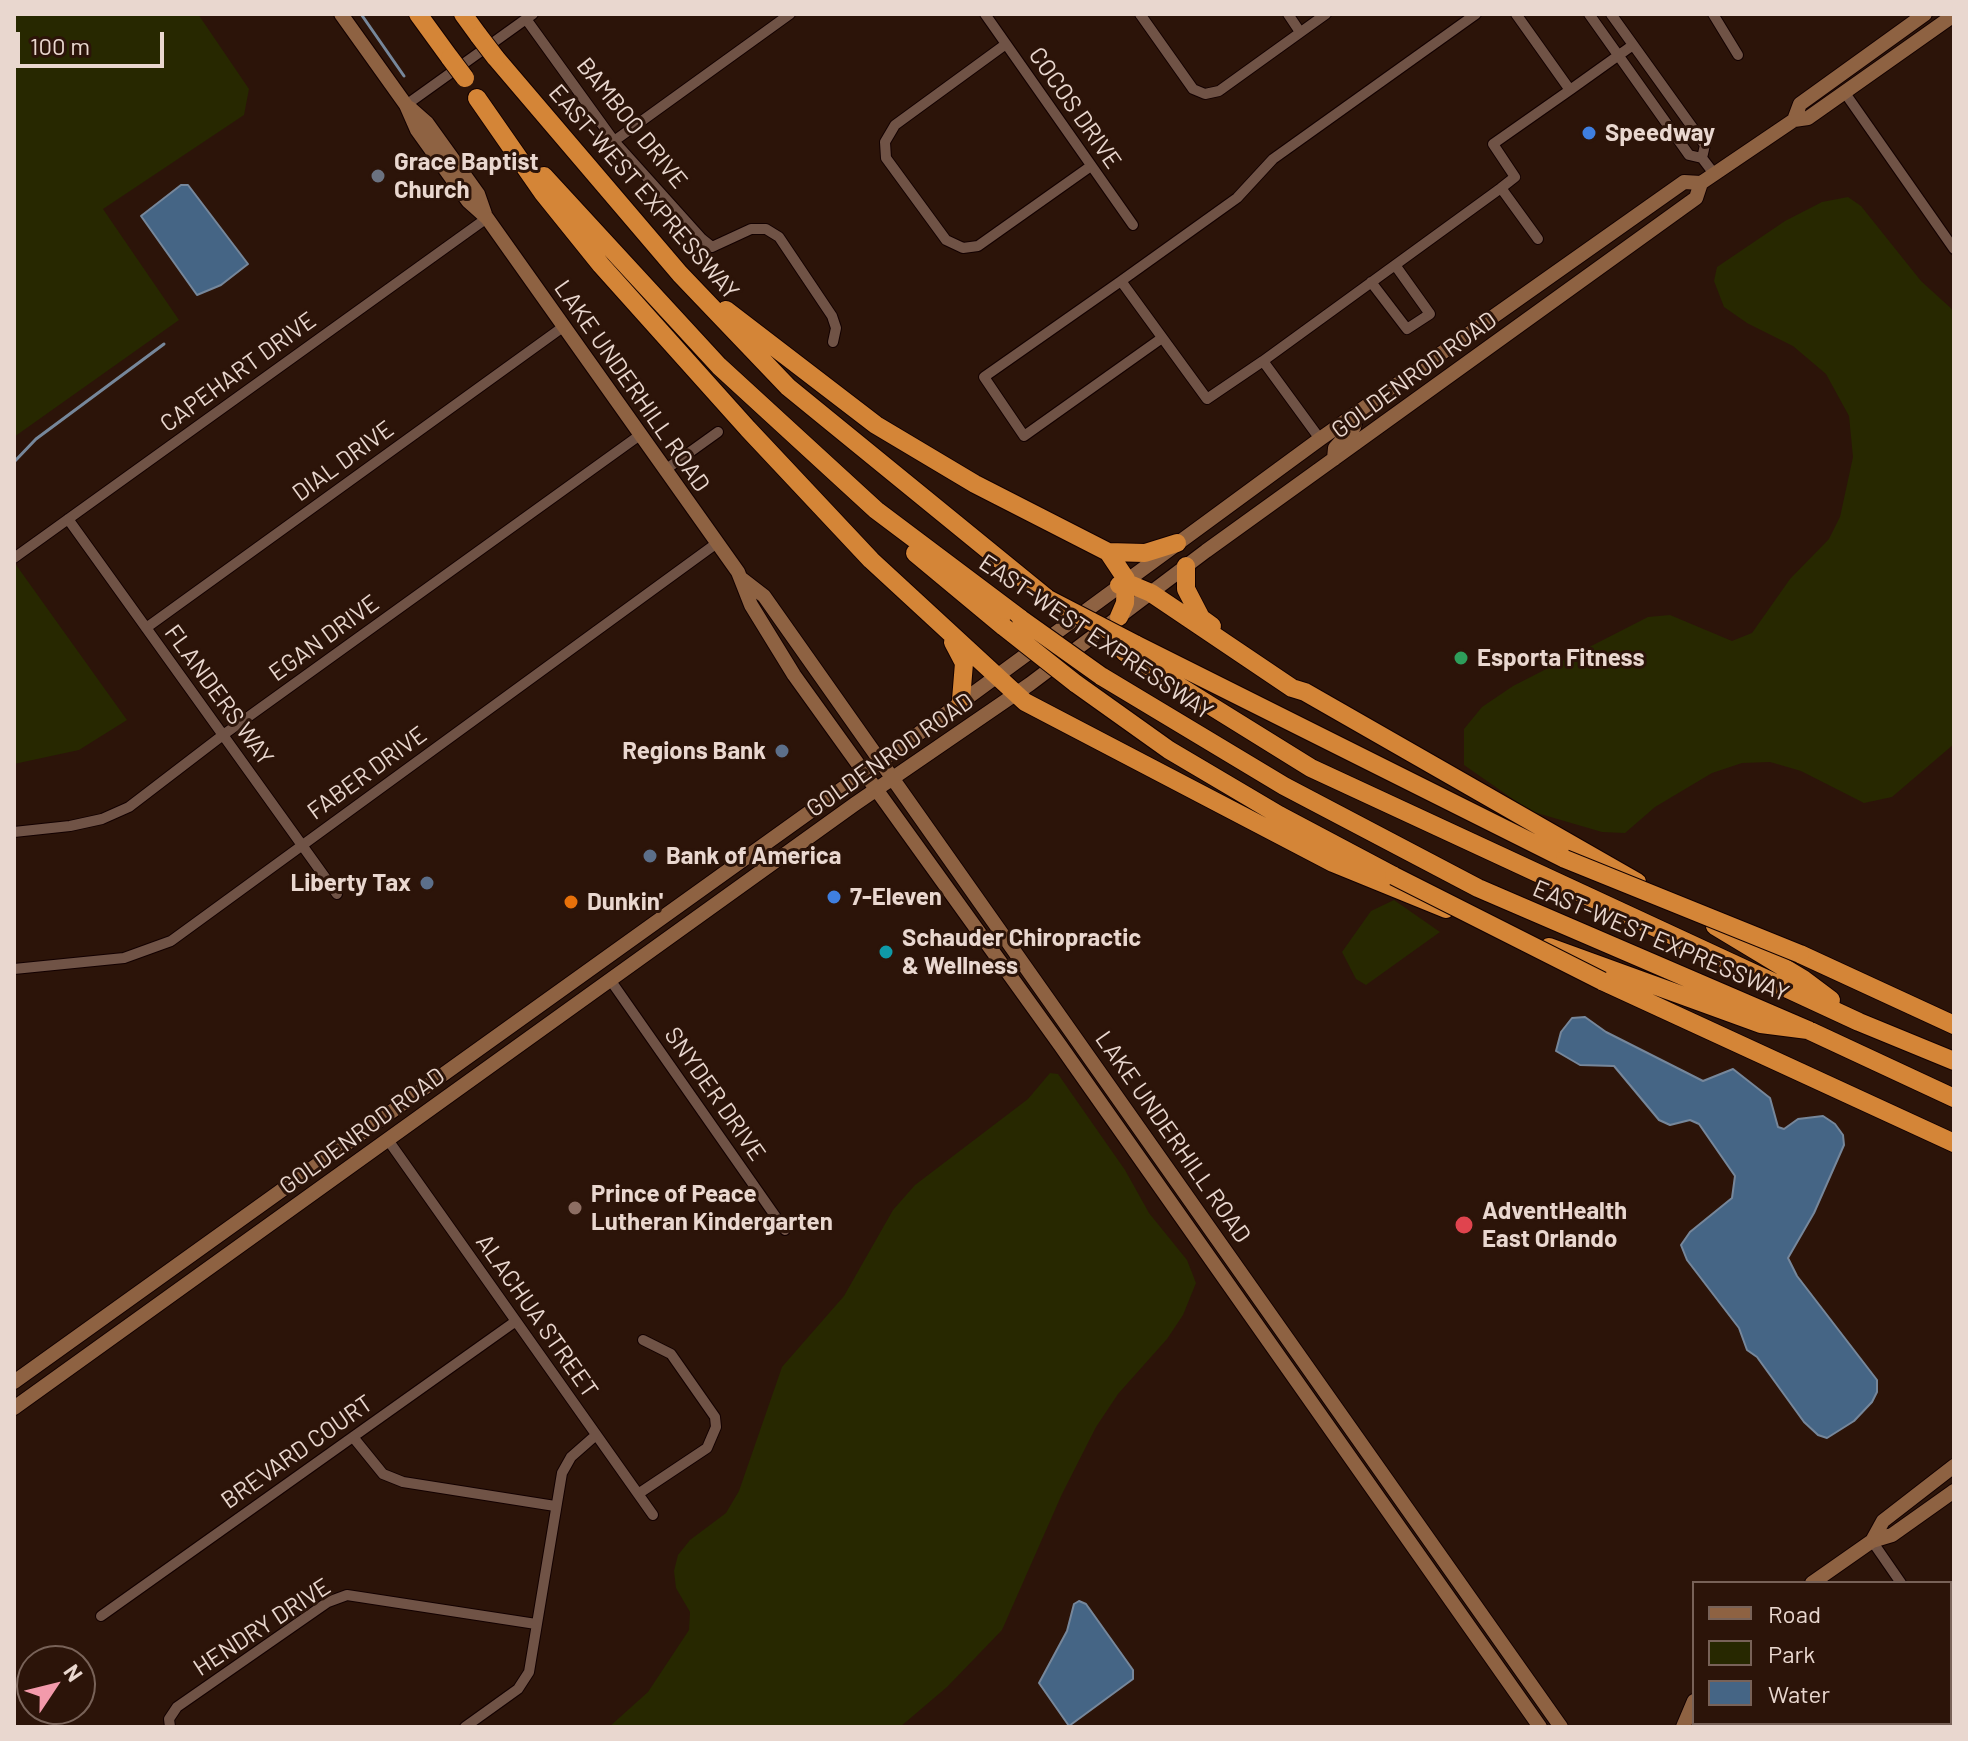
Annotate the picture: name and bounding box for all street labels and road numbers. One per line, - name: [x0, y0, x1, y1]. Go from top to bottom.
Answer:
- street label: COCOS DRIVE: [1023, 42, 1127, 174]
- street label: BAMBOO DRIVE: [570, 52, 694, 194]
- street label: EAST-WEST EXPRESSWAY: [543, 79, 745, 305]
- street label: LAKE UNDERHILL ROAD: [548, 275, 716, 497]
- street label: GOLDENROD ROAD: [1326, 305, 1502, 445]
- street label: CAPEHART DRIVE: [155, 306, 321, 438]
- street label: DIAL DRIVE: [287, 415, 399, 507]
- street label: EAST-WEST EXPRESSWAY: [974, 548, 1218, 726]
- street label: EGAN DRIVE: [263, 588, 385, 688]
- street label: FLANDERS WAY: [158, 619, 280, 771]
- street label: GOLDENROD ROAD: [801, 687, 979, 823]
- street label: FABER DRIVE: [302, 720, 432, 826]
- street label: EAST-WEST EXPRESSWAY: [1529, 874, 1793, 1008]
- street label: SNYDER DRIVE: [658, 1022, 772, 1166]
- street label: LAKE UNDERHILL ROAD: [1089, 1026, 1257, 1248]
- street label: GOLDENROD ROAD: [274, 1061, 450, 1201]
- street label: ALACHUA STREET: [470, 1229, 604, 1403]
- street label: BREVARD COURT: [216, 1389, 378, 1515]
- street label: HENDRY DRIVE: [188, 1572, 336, 1682]

